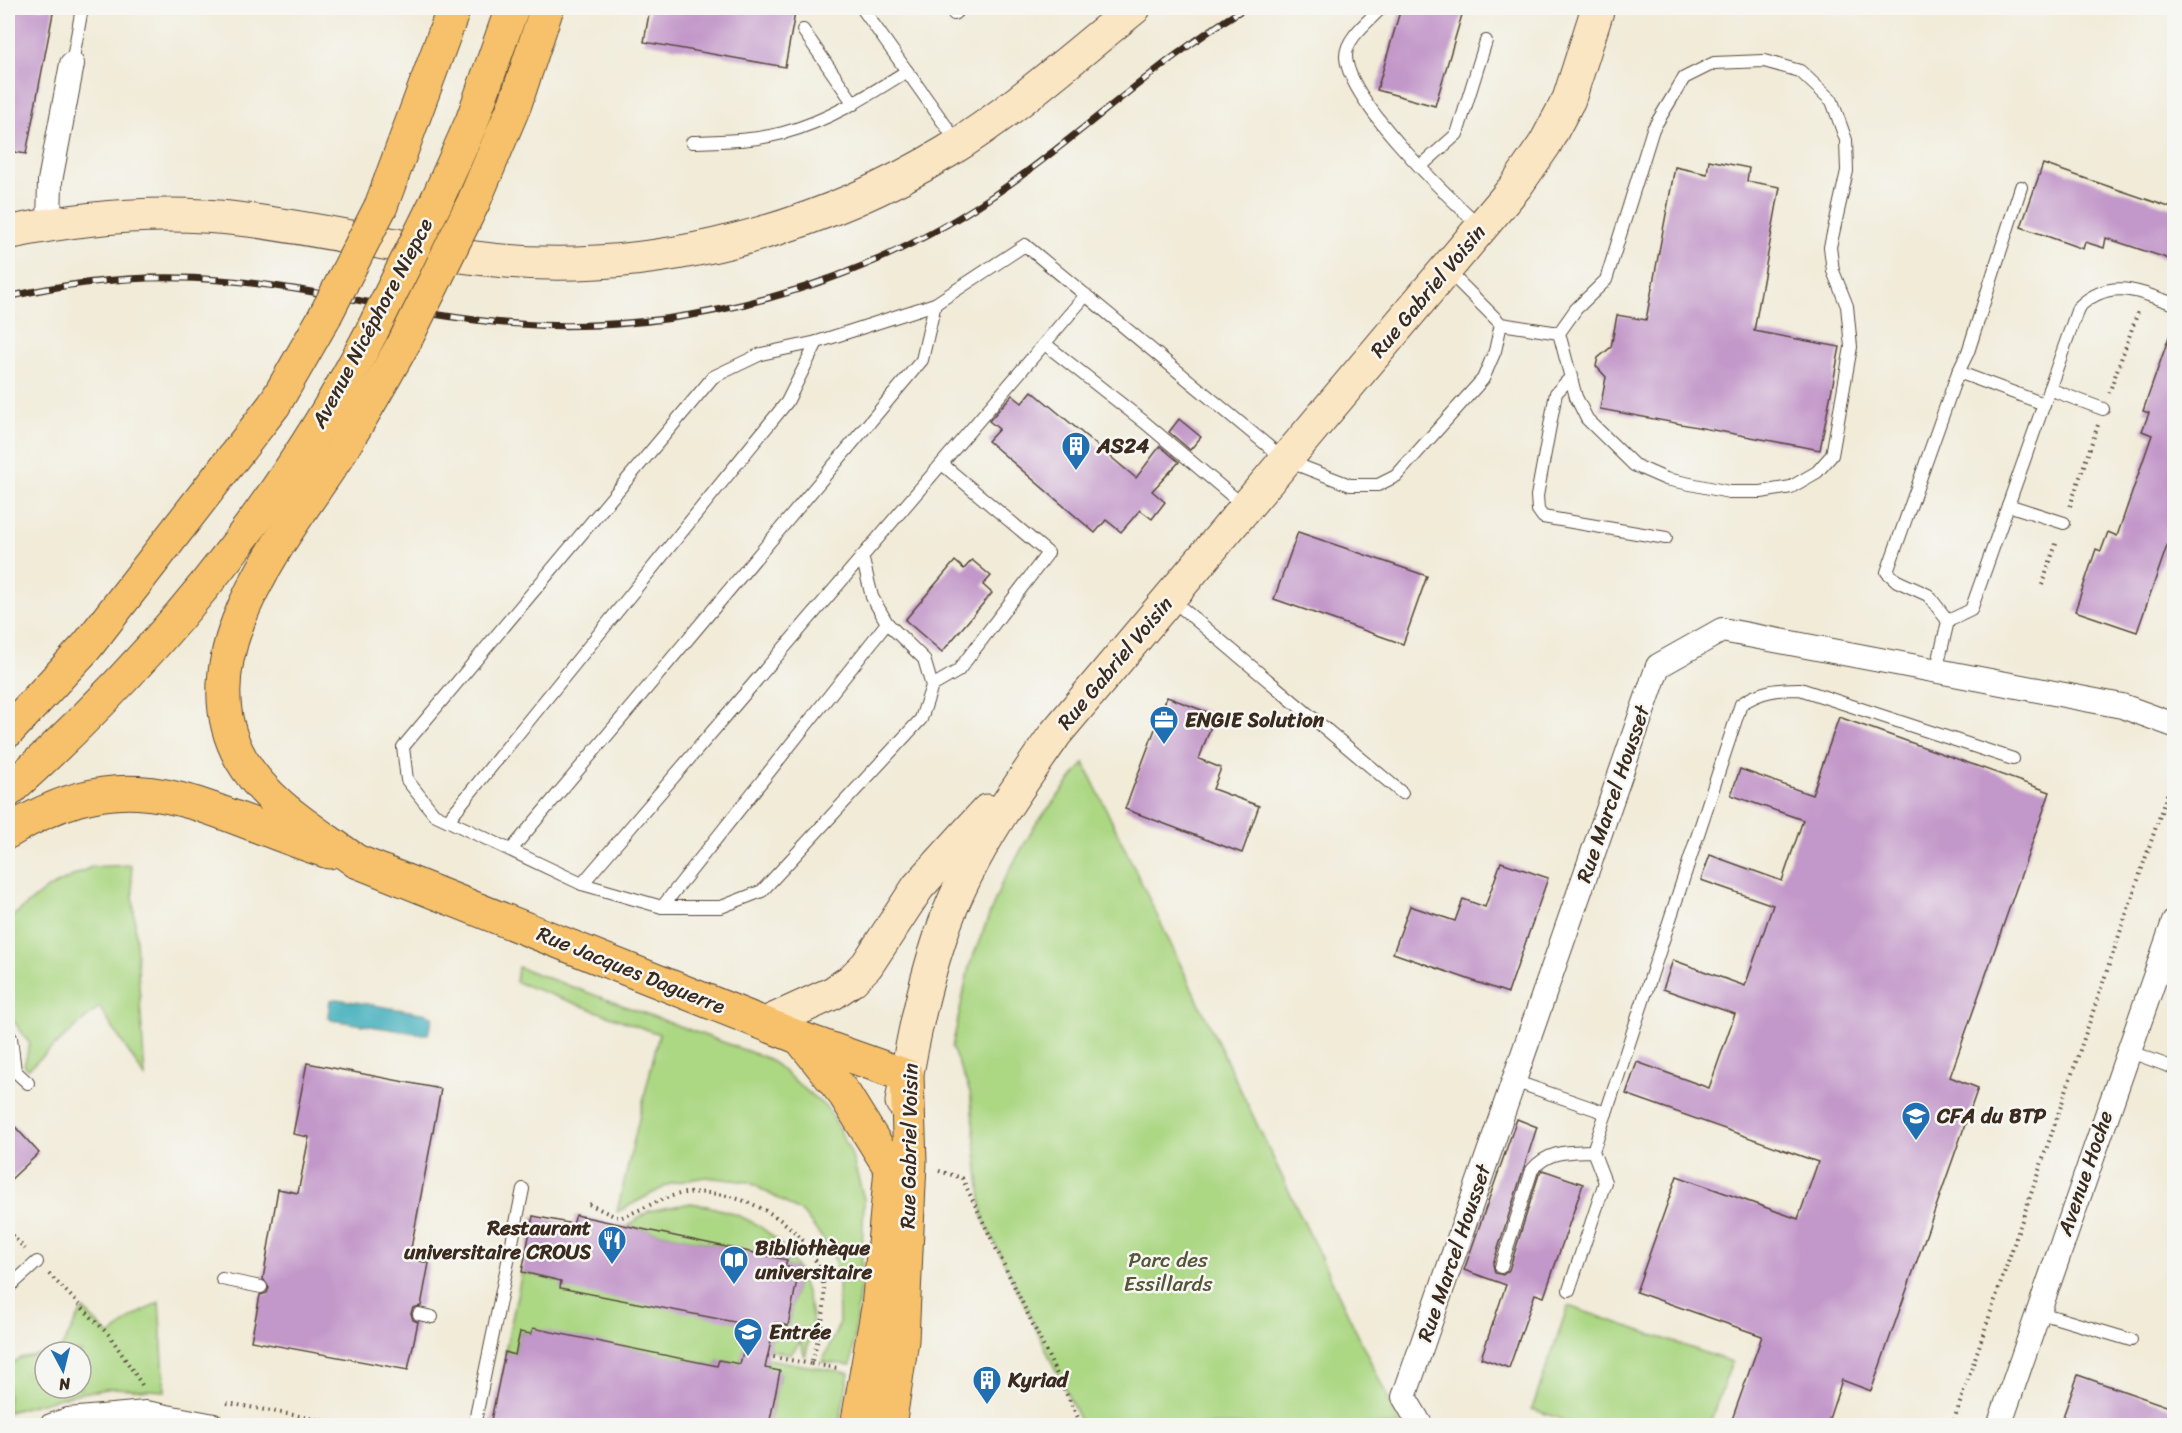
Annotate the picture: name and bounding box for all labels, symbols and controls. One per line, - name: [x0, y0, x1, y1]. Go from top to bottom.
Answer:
- street label: Avenue Nicéphore Niepce: [300, 211, 444, 436]
- street label: Rue Gabriel Voisin: [1360, 215, 1496, 367]
- place label: AS24: [1096, 427, 1149, 465]
- building icon: AS24: [1060, 430, 1092, 472]
- street label: Rue Gabriel Voisin: [1047, 587, 1183, 739]
- street label: Rue Marcel Housset: [1565, 699, 1662, 888]
- place label: ENGIE Solution: [1185, 701, 1325, 739]
- office icon: ENGIE Solution: [1148, 704, 1180, 746]
- street label: Rue Jacques Daguerre: [531, 915, 731, 1025]
- street label: Rue Gabriel Voisin: [889, 1063, 929, 1229]
- place label: CFA du BTP: [1936, 1097, 2047, 1135]
- school or university icon: CFA du BTP: [1900, 1100, 1932, 1142]
- street label: Avenue Hoche: [2045, 1105, 2124, 1242]
- street label: Rue Marcel Housset: [1406, 1158, 1503, 1347]
- place label: Restaurant universitaire CROUS: [404, 1209, 592, 1271]
- restaurant icon: Restaurant universitaire CROUS: [596, 1224, 628, 1266]
- place label: Bibliothèque universitaire: [755, 1229, 872, 1291]
- park label: Parc des Essillards: [1124, 1241, 1213, 1303]
- library icon: Bibliothèque universitaire: [718, 1244, 750, 1286]
- place label: Entrée: [769, 1313, 832, 1351]
- school or university icon: Entrée: [732, 1316, 764, 1358]
- north arrow: [33, 1340, 93, 1400]
- place label: Kyriad: [1007, 1361, 1070, 1399]
- building icon: Kyriad: [971, 1364, 1003, 1406]
- text: N: [57, 1369, 73, 1400]

